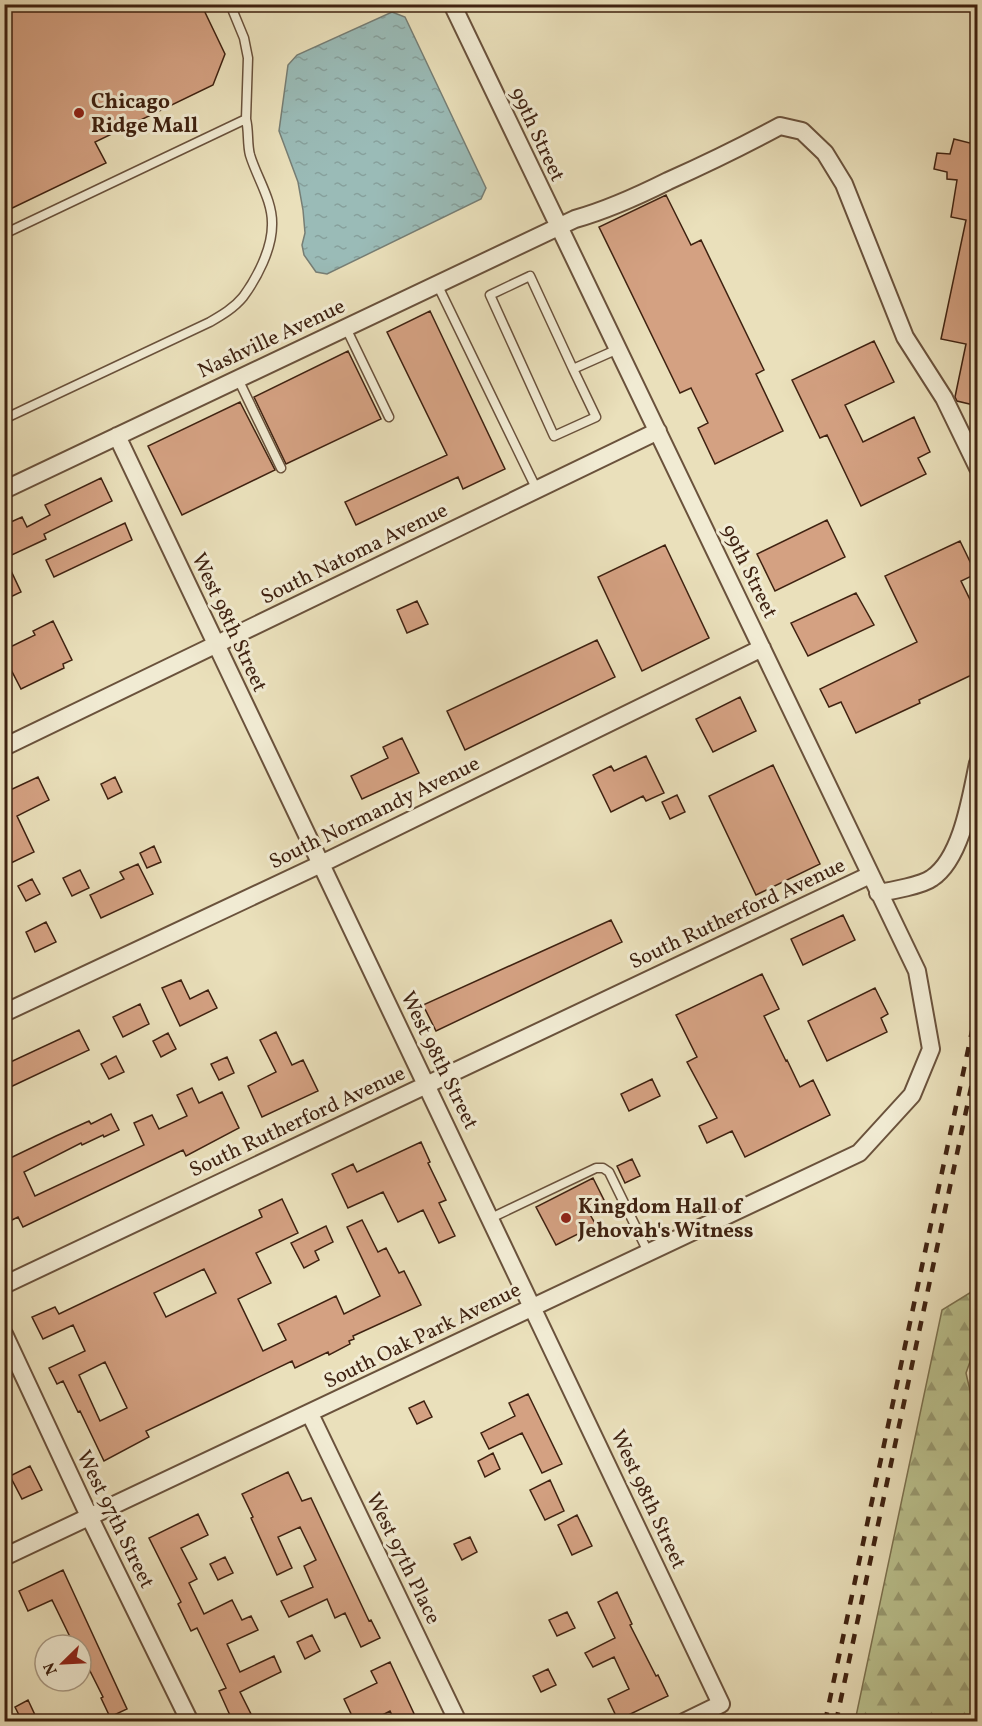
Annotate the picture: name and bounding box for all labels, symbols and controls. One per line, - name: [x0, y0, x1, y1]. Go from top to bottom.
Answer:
- street label: 99th Street: [502, 83, 571, 187]
- place label: Chicago Ridge Mall: [91, 88, 198, 141]
- marker: Chicago Ridge Mall: [72, 106, 86, 120]
- street label: Nashville Avenue: [193, 292, 350, 386]
- street label: South Natoma Avenue: [256, 496, 453, 612]
- street label: 99th Street: [713, 520, 784, 623]
- street label: West 98th Street: [184, 548, 274, 697]
- street label: South Normandy Avenue: [264, 750, 485, 877]
- street label: South Rutherford Avenue: [625, 851, 850, 977]
- street label: West 98th Street: [393, 987, 485, 1135]
- street label: South Rutherford Avenue: [185, 1059, 410, 1185]
- place label: Kingdom Hall of Jehovah's Witness: [577, 1193, 753, 1246]
- marker: Kingdom Hall of Jehovah's Witness: [559, 1211, 573, 1225]
- street label: South Oak Park Avenue: [319, 1276, 526, 1397]
- street label: West 98th Street: [603, 1425, 693, 1574]
- street label: West 97th Street: [69, 1446, 161, 1593]
- street label: West 97th Place: [358, 1488, 447, 1629]
- north arrow: [33, 1633, 93, 1693]
- text: N: [39, 1658, 64, 1678]

